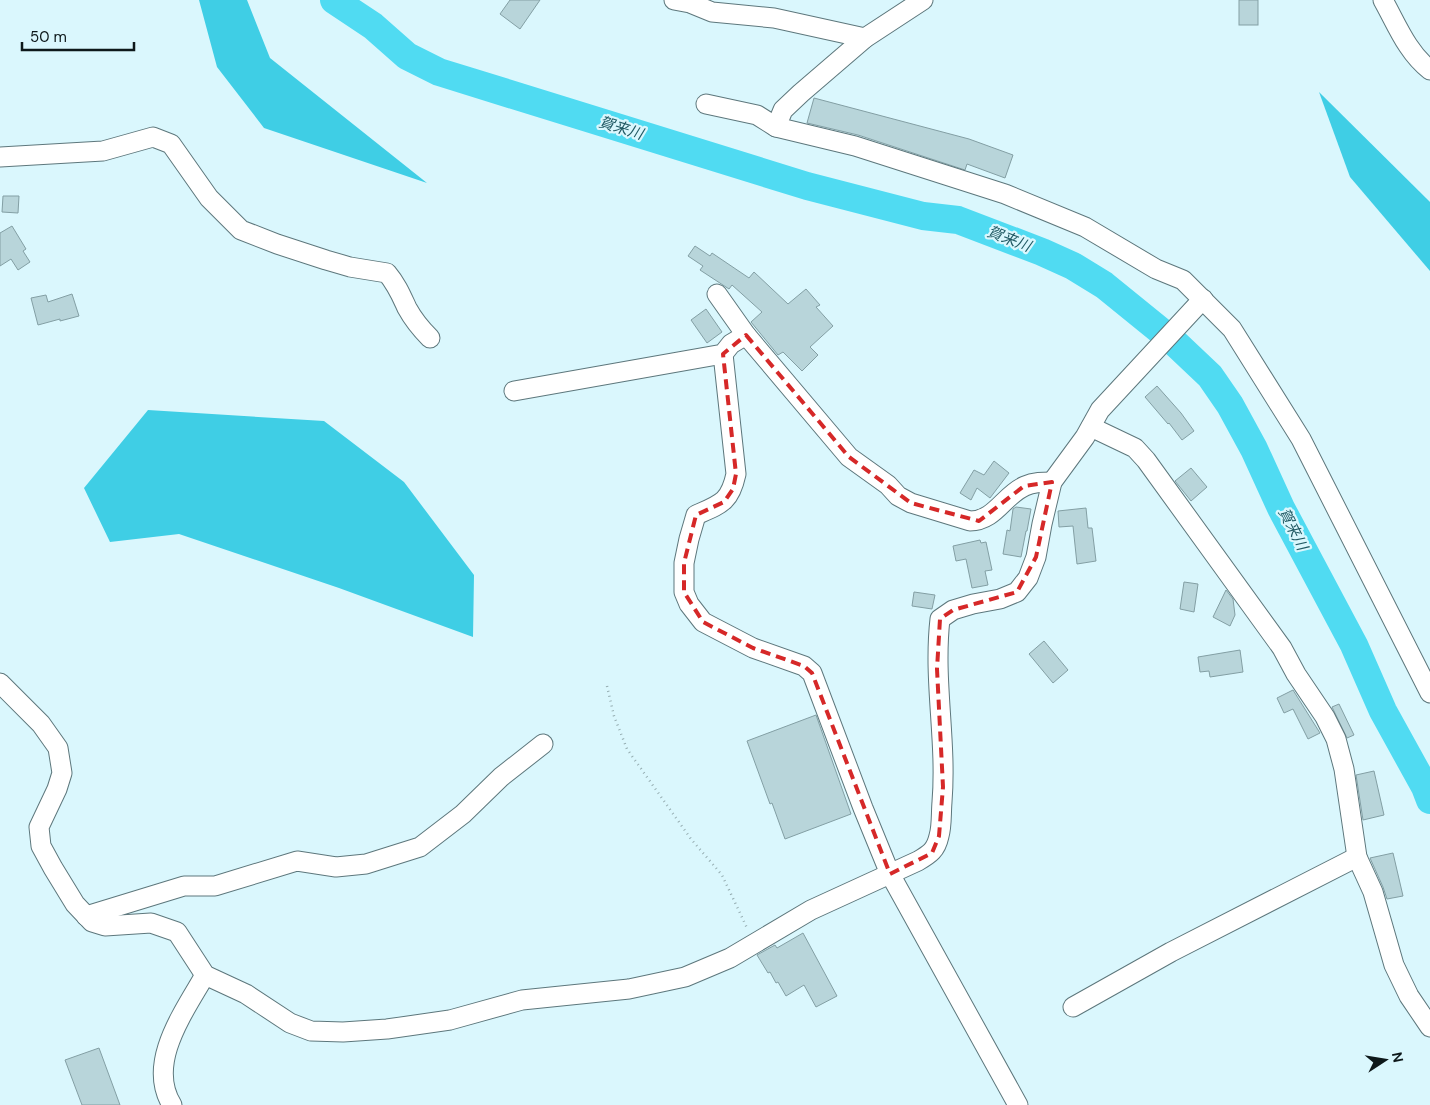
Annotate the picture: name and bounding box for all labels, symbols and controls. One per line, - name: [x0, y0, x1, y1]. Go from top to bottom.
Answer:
- scale bar: [22, 20, 135, 52]
- text: 50 m: [30, 27, 67, 47]
- water label: 賀来川: [597, 112, 647, 145]
- water label: 賀来川: [984, 222, 1035, 257]
- water label: 賀来川: [1274, 504, 1313, 555]
- north arrow: [1360, 1035, 1410, 1085]
- text: N: [1388, 1050, 1408, 1064]

